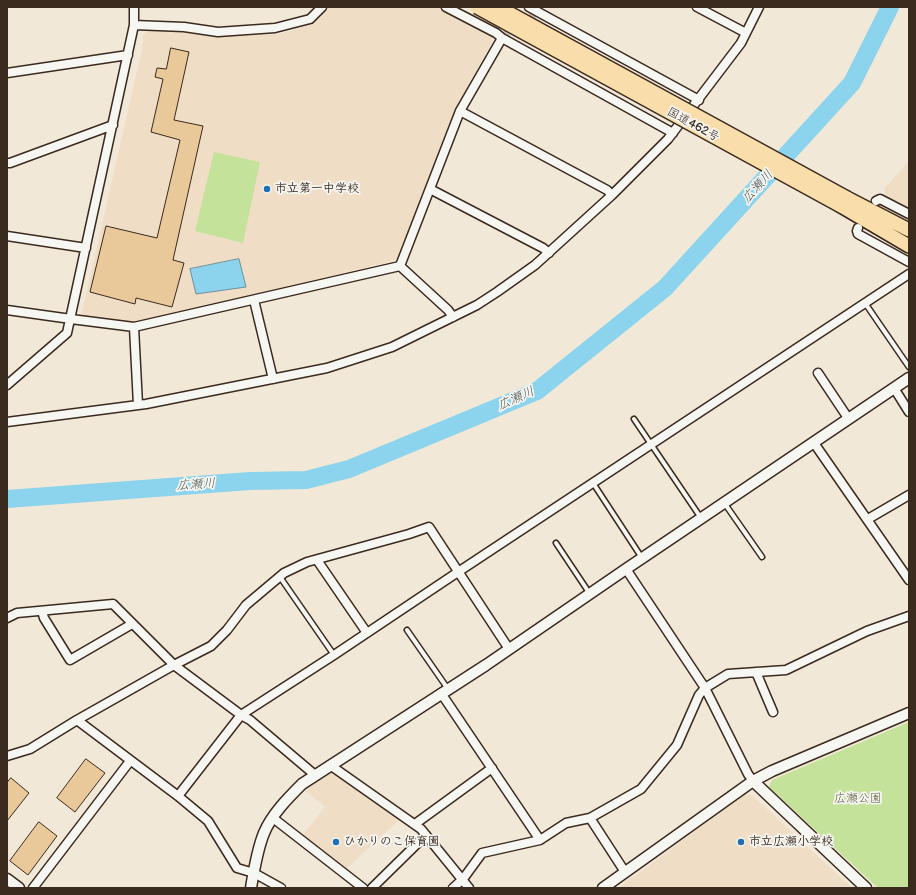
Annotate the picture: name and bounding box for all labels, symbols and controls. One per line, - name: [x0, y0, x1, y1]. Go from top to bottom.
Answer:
- street label: 国道462号: [664, 105, 722, 145]
- water label: 広瀬川: [739, 167, 777, 207]
- place label: 市立第一中学校: [275, 182, 359, 196]
- marker: 市立第一中学校: [262, 184, 272, 194]
- water label: 広瀬川: [495, 384, 537, 414]
- water label: 広瀬川: [176, 476, 216, 494]
- park label: 広瀬公園: [834, 792, 882, 806]
- place label: ひかりのこ保育園: [344, 835, 440, 849]
- place label: 市立広瀬小学校: [749, 835, 833, 849]
- marker: ひかりのこ保育園: [331, 837, 341, 847]
- marker: 市立広瀬小学校: [736, 837, 746, 847]

